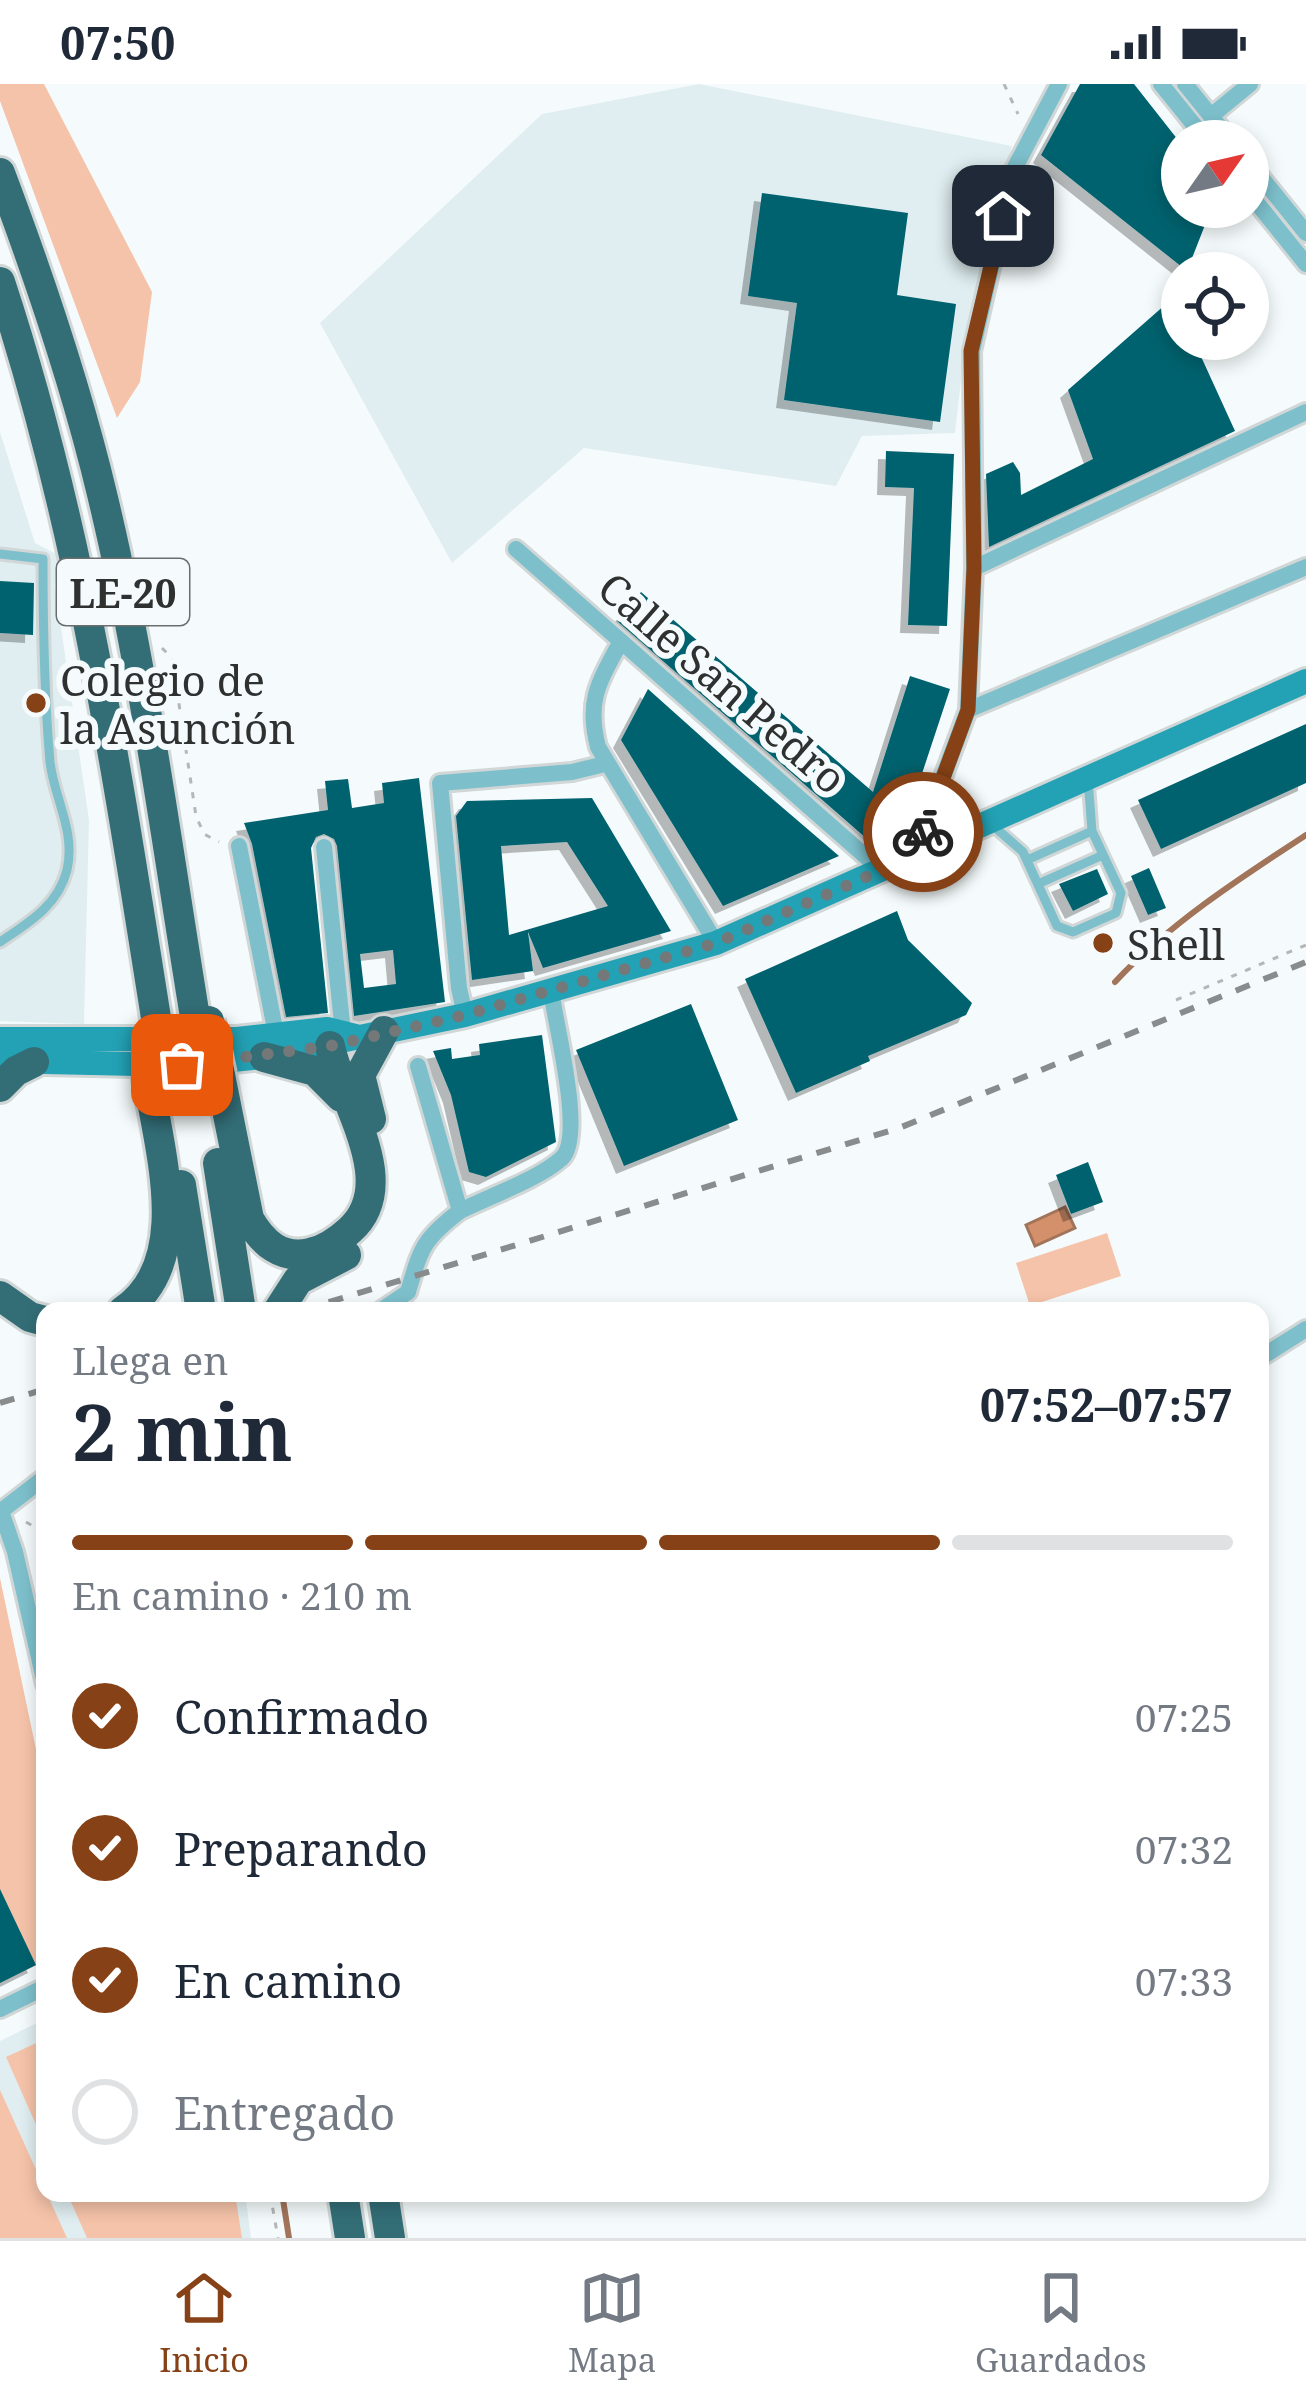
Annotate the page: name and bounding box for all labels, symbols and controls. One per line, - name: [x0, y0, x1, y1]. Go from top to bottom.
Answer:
- text: 07:50: [60, 12, 175, 73]
- north arrow: [1161, 120, 1269, 228]
- map controls: [1161, 120, 1269, 360]
- pin: [952, 165, 1054, 267]
- icon: home: [970, 183, 1036, 249]
- button: locate: [1161, 252, 1269, 360]
- street label: Calle San Pedro: [587, 558, 859, 806]
- road number: LE-20: [57, 559, 189, 625]
- place label: Colegio de la Asunción: [60, 651, 295, 756]
- marker: Colegio de la Asunción: [23, 690, 49, 716]
- courier: [863, 772, 983, 892]
- icon: bike: [890, 799, 956, 865]
- place label: Shell: [1127, 915, 1225, 972]
- marker: Shell: [1090, 930, 1116, 956]
- pin: [131, 1014, 233, 1116]
- icon: bag: [149, 1032, 215, 1098]
- text: Llega en: [72, 1333, 228, 1386]
- text: 07:52–07:57: [980, 1374, 1233, 1435]
- text: 2 min: [72, 1378, 293, 1484]
- text: En camino · 210 m: [72, 1568, 412, 1621]
- icon: check: [72, 1683, 138, 1749]
- text: Confirmado: [174, 1686, 429, 1747]
- text: 07:25: [1135, 1690, 1233, 1743]
- icon: check: [72, 1815, 138, 1881]
- text: Preparando: [174, 1818, 428, 1879]
- text: 07:32: [1135, 1822, 1233, 1875]
- icon: check: [72, 1947, 138, 2013]
- text: En camino: [174, 1950, 402, 2011]
- text: 07:33: [1135, 1954, 1233, 2007]
- text: Entregado: [174, 2082, 395, 2143]
- tab: Inicio: [159, 2265, 249, 2382]
- tab: Mapa: [568, 2265, 656, 2382]
- tab: Guardados: [975, 2265, 1147, 2382]

